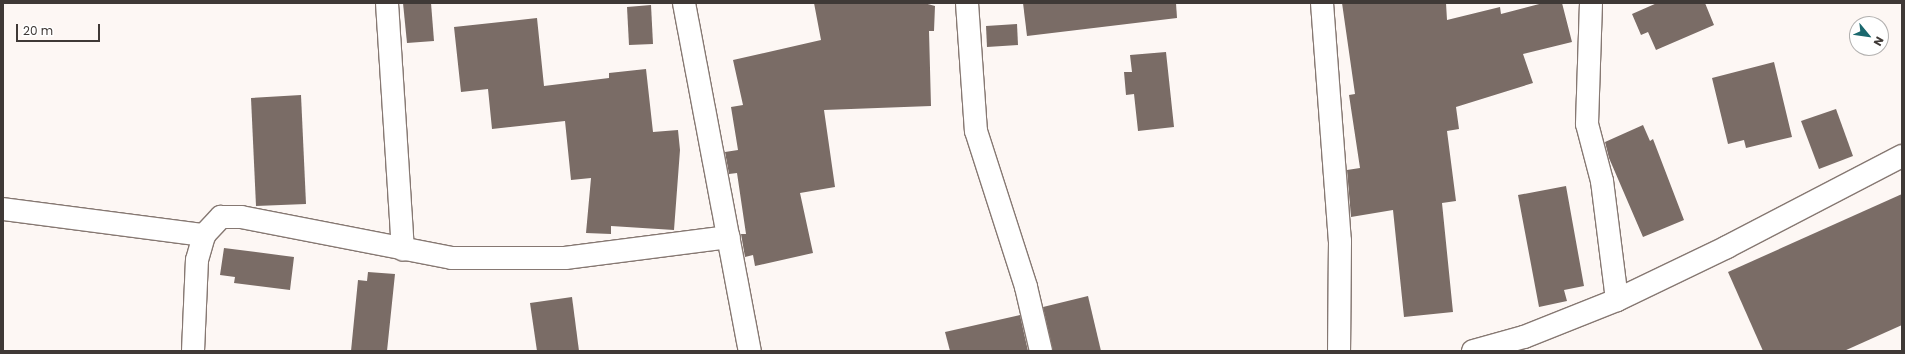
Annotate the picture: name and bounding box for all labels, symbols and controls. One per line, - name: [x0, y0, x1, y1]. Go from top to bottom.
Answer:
- scale bar: [18, 16, 102, 42]
- north arrow: [1849, 16, 1889, 56]
- text: 20 m: [23, 22, 53, 39]
- text: N: [1870, 34, 1888, 49]

